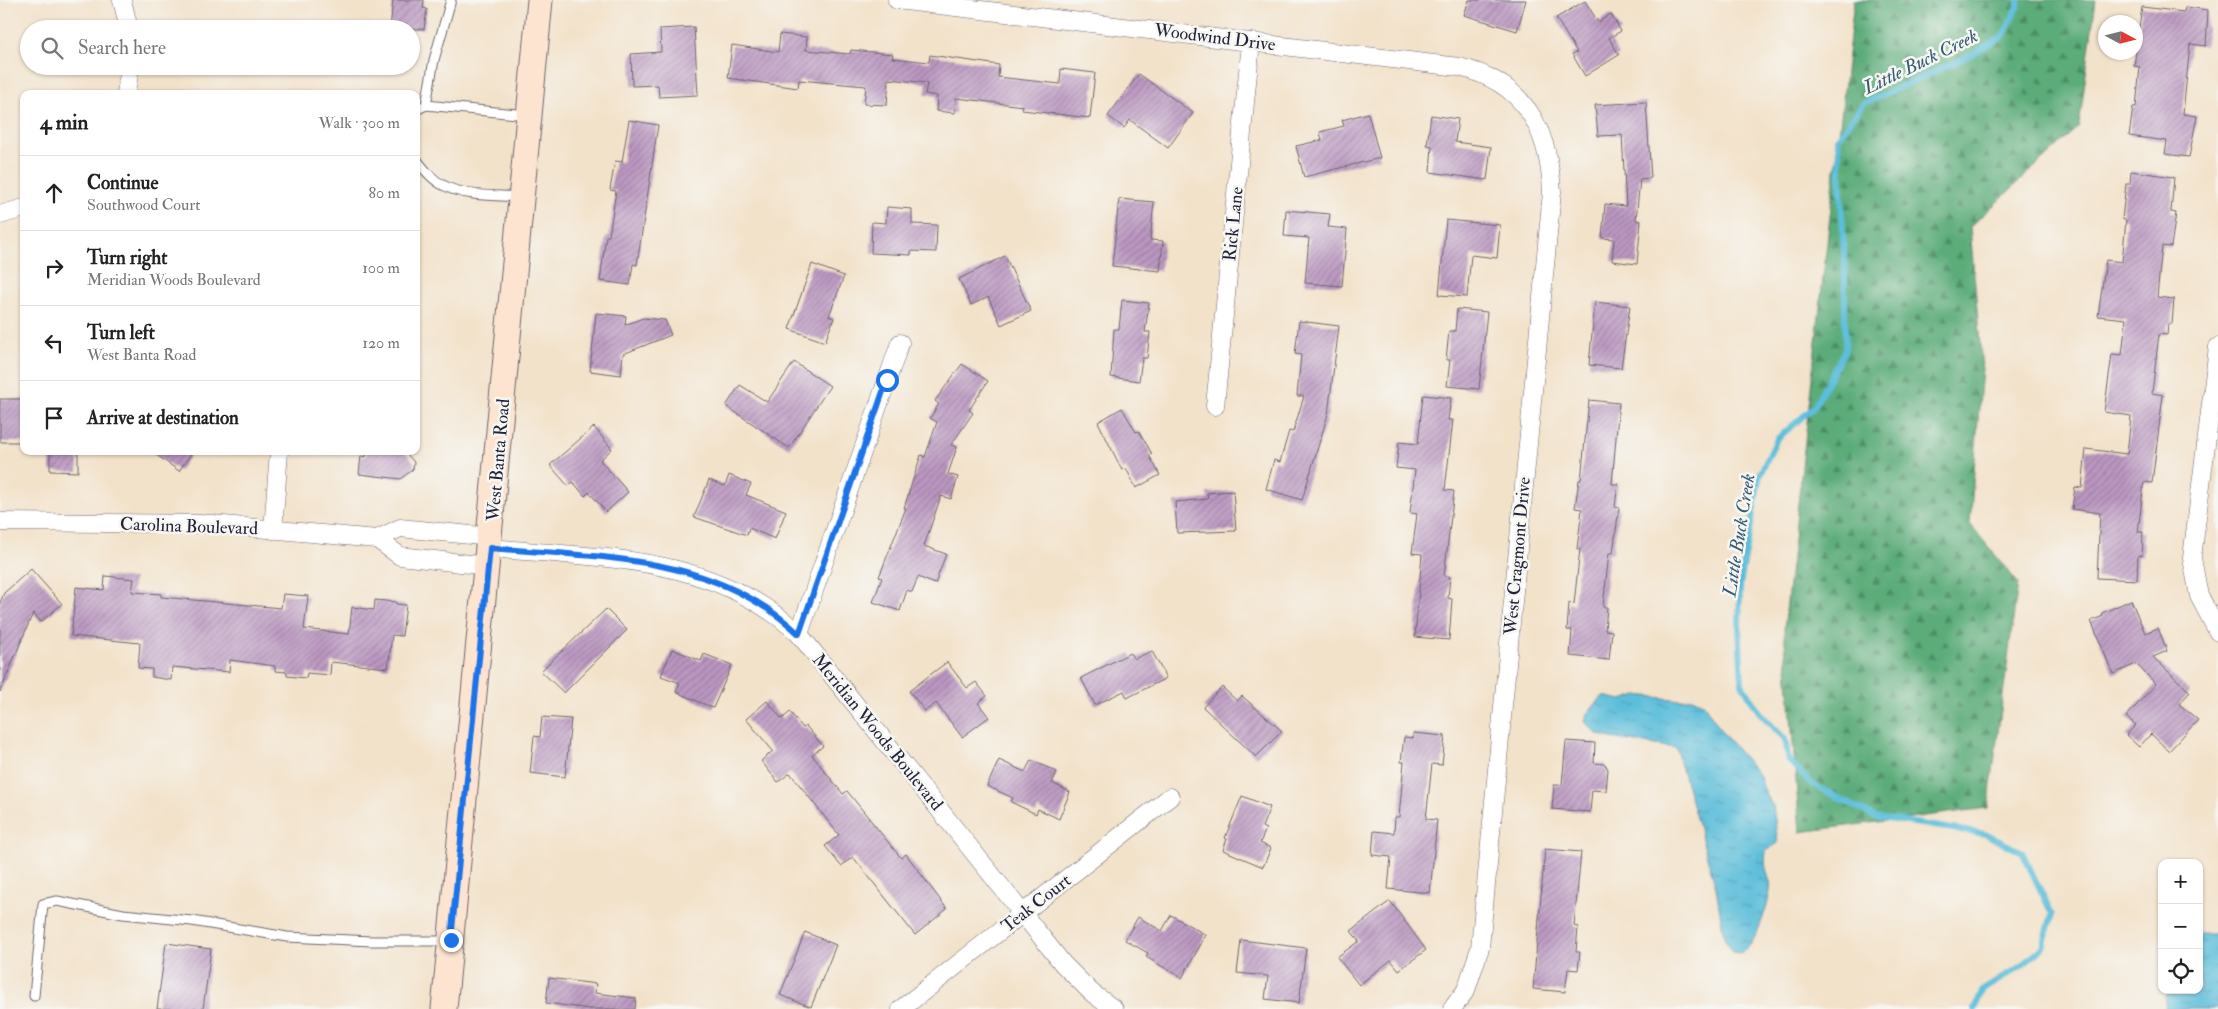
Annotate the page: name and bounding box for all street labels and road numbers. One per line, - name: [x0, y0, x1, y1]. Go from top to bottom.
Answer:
- street label: Woodwind Drive: [1152, 19, 1277, 56]
- street label: Rick Lane: [1218, 185, 1249, 262]
- street label: West Banta Road: [482, 398, 515, 523]
- street label: West Cragmont Drive: [1499, 476, 1536, 637]
- street label: Carolina Boulevard: [120, 513, 258, 540]
- street label: Meridian Woods Boulevard: [807, 649, 948, 816]
- street label: Teak Court: [997, 869, 1076, 938]

